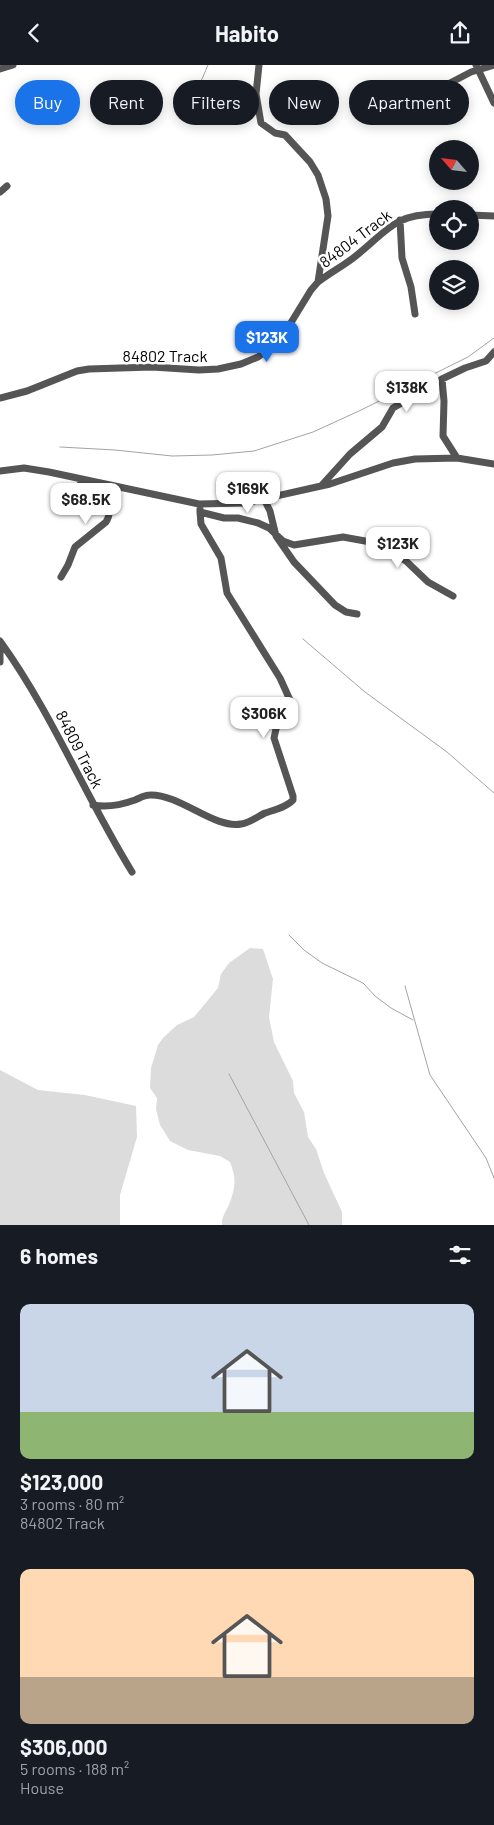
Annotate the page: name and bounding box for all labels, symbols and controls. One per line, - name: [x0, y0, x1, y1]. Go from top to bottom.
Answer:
- icon: back: [20, 19, 48, 47]
- icon: share: [446, 19, 474, 47]
- text: Habito: [215, 20, 279, 46]
- chip: Buy: [15, 80, 80, 125]
- chip: Rent: [90, 80, 163, 125]
- chip: Filters: [173, 80, 259, 125]
- chip: New: [269, 80, 339, 125]
- chip: Apartment: [349, 80, 469, 125]
- north arrow: [429, 140, 479, 190]
- map controls: [429, 140, 479, 310]
- button: locate: [429, 200, 479, 250]
- street label: 84804 Track: [315, 205, 395, 271]
- button: layers: [429, 260, 479, 310]
- pin: $123K: [232, 321, 302, 363]
- text: $123K: [246, 327, 288, 346]
- street label: 84802 Track: [123, 346, 207, 365]
- pin: $138K: [372, 371, 442, 413]
- text: $138K: [386, 377, 428, 396]
- pin: $169K: [213, 471, 283, 514]
- text: $169K: [227, 478, 269, 497]
- pin: $68.5K: [45, 483, 127, 525]
- text: $68.5K: [61, 489, 111, 508]
- pin: $123K: [363, 527, 433, 569]
- text: $123K: [377, 533, 419, 552]
- pin: $306K: [229, 697, 299, 739]
- text: $306K: [241, 703, 287, 722]
- street label: 84809 Track: [52, 707, 108, 791]
- icon: filters: [446, 1241, 474, 1269]
- text: 6 homes: [20, 1243, 98, 1268]
- icon: home: [202, 1336, 292, 1426]
- text: $123,000: [20, 1469, 103, 1494]
- text: 3 rooms · 80 m²: [20, 1494, 124, 1513]
- text: 84802 Track: [20, 1513, 105, 1532]
- icon: home: [202, 1601, 292, 1691]
- text: $306,000: [20, 1734, 108, 1759]
- text: 5 rooms · 188 m²: [20, 1759, 129, 1778]
- text: House: [20, 1778, 64, 1797]

